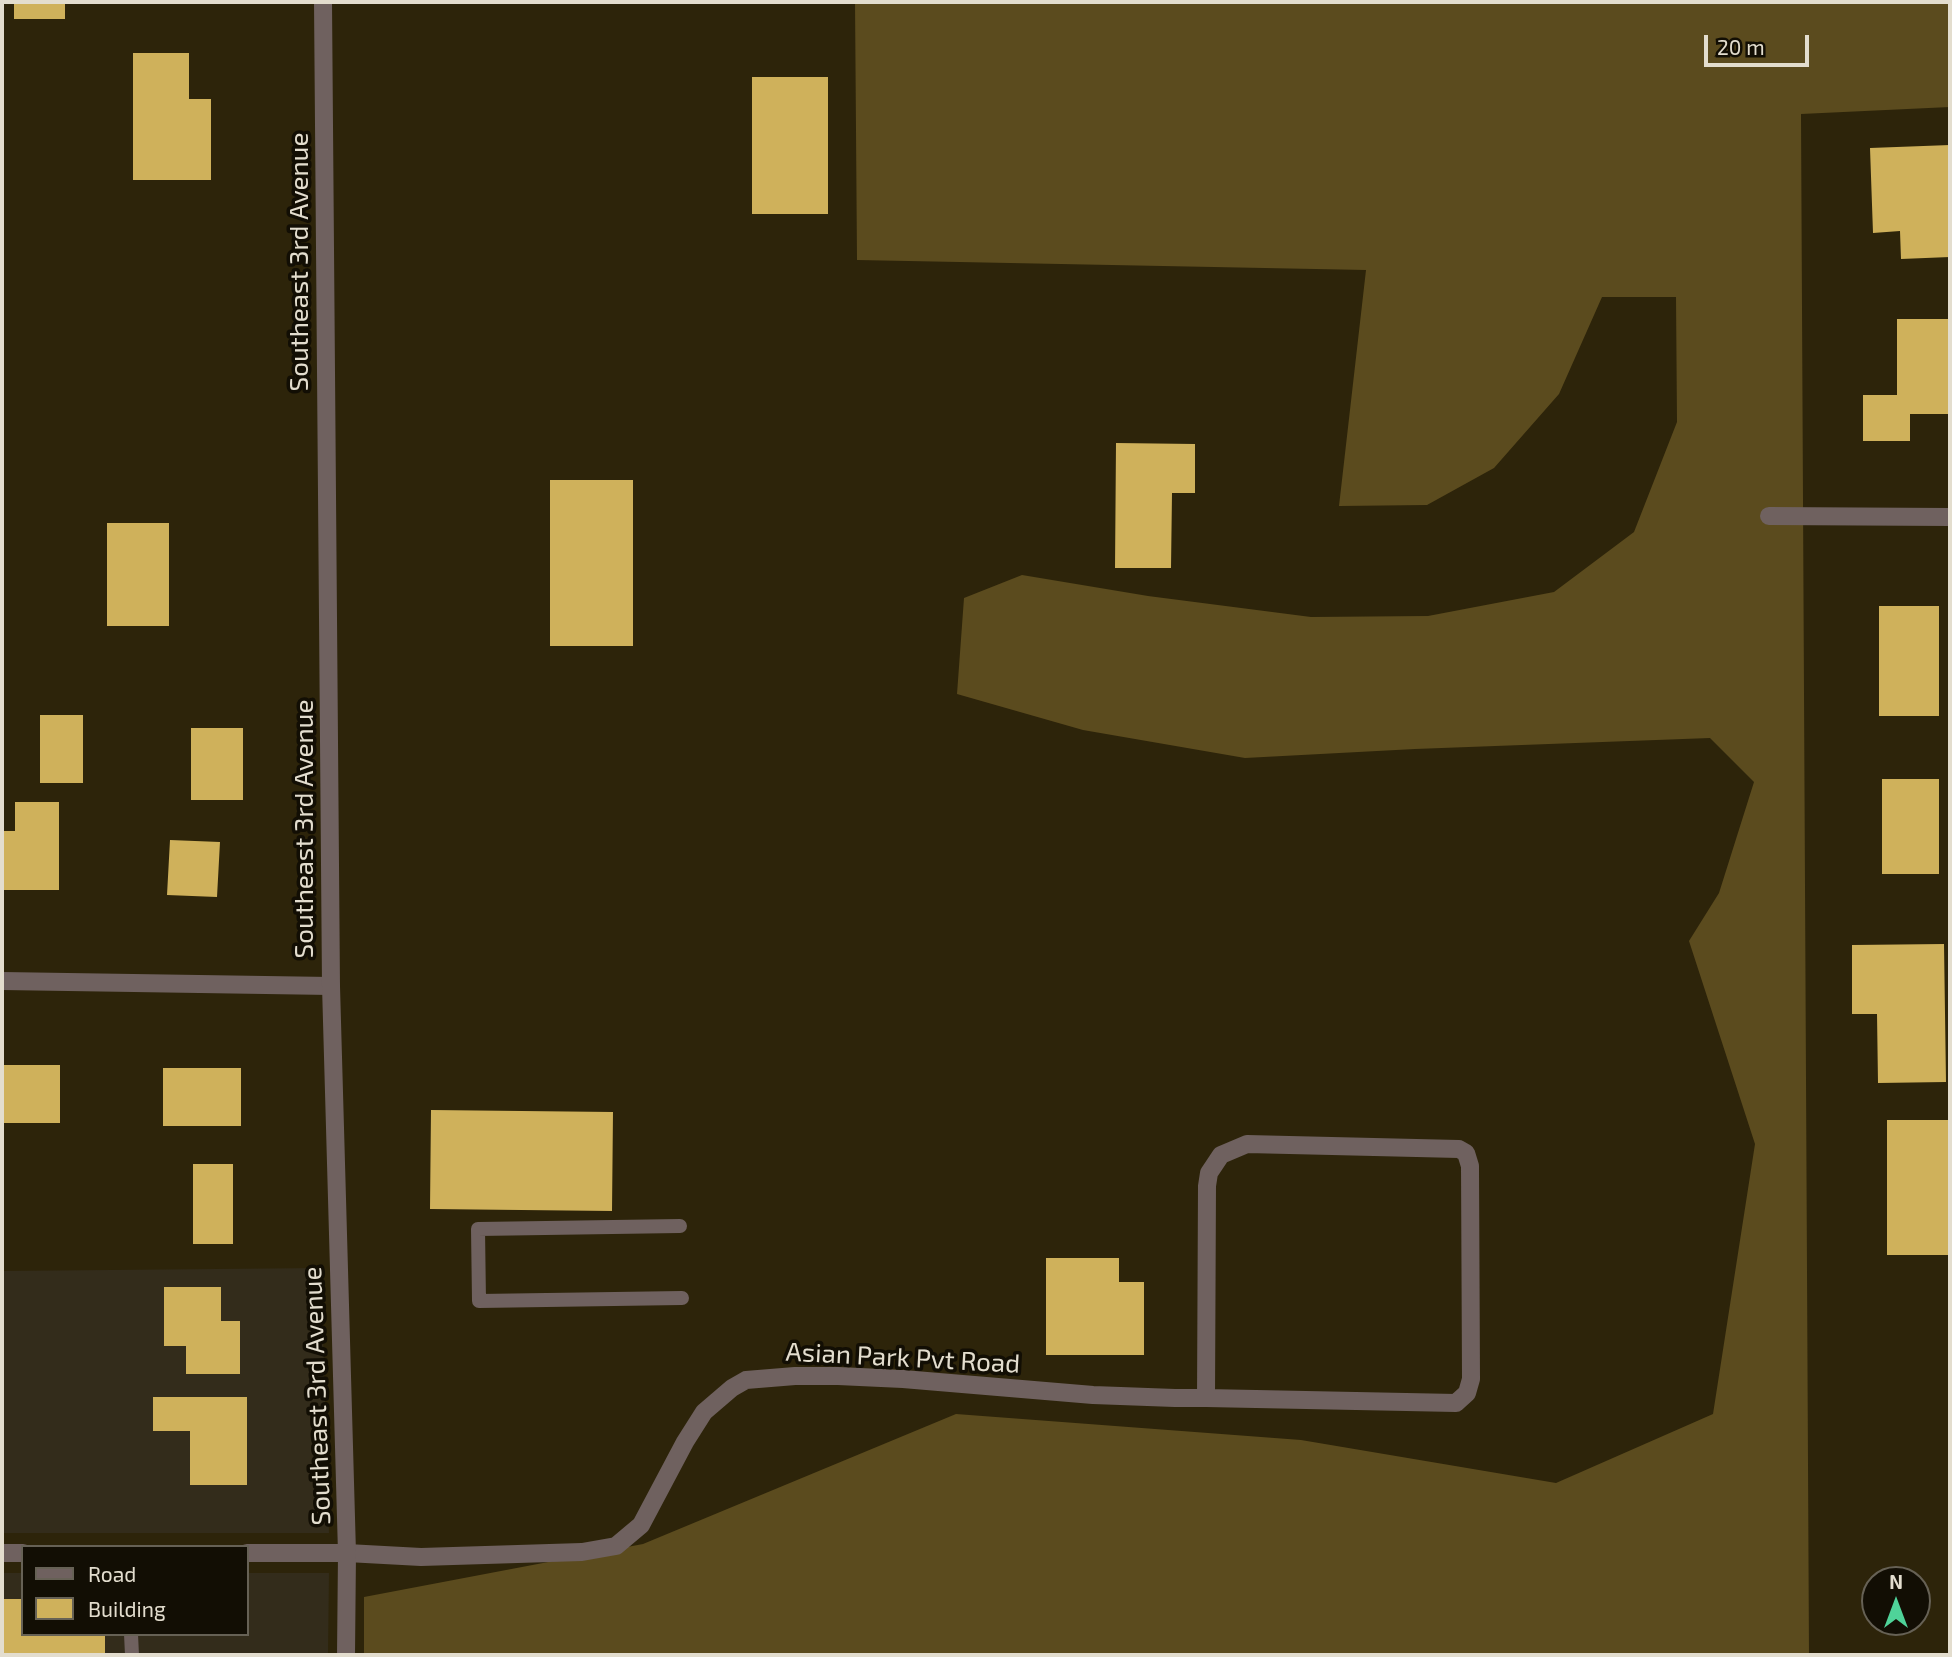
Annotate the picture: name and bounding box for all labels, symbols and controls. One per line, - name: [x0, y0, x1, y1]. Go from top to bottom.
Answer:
- scale bar: [1707, 21, 1812, 65]
- text: 20 m: [1717, 34, 1765, 59]
- street label: Southeast 3rd Avenue: [283, 133, 315, 391]
- street label: Southeast 3rd Avenue: [288, 700, 320, 958]
- street label: Southeast 3rd Avenue: [297, 1266, 337, 1526]
- street label: Asian Park Pvt Road: [785, 1336, 1021, 1380]
- legend: [21, 1545, 248, 1636]
- text: Road: [88, 1561, 136, 1586]
- north arrow: [1861, 1566, 1931, 1636]
- text: N: [1889, 1570, 1903, 1593]
- text: Building: [88, 1596, 166, 1621]

